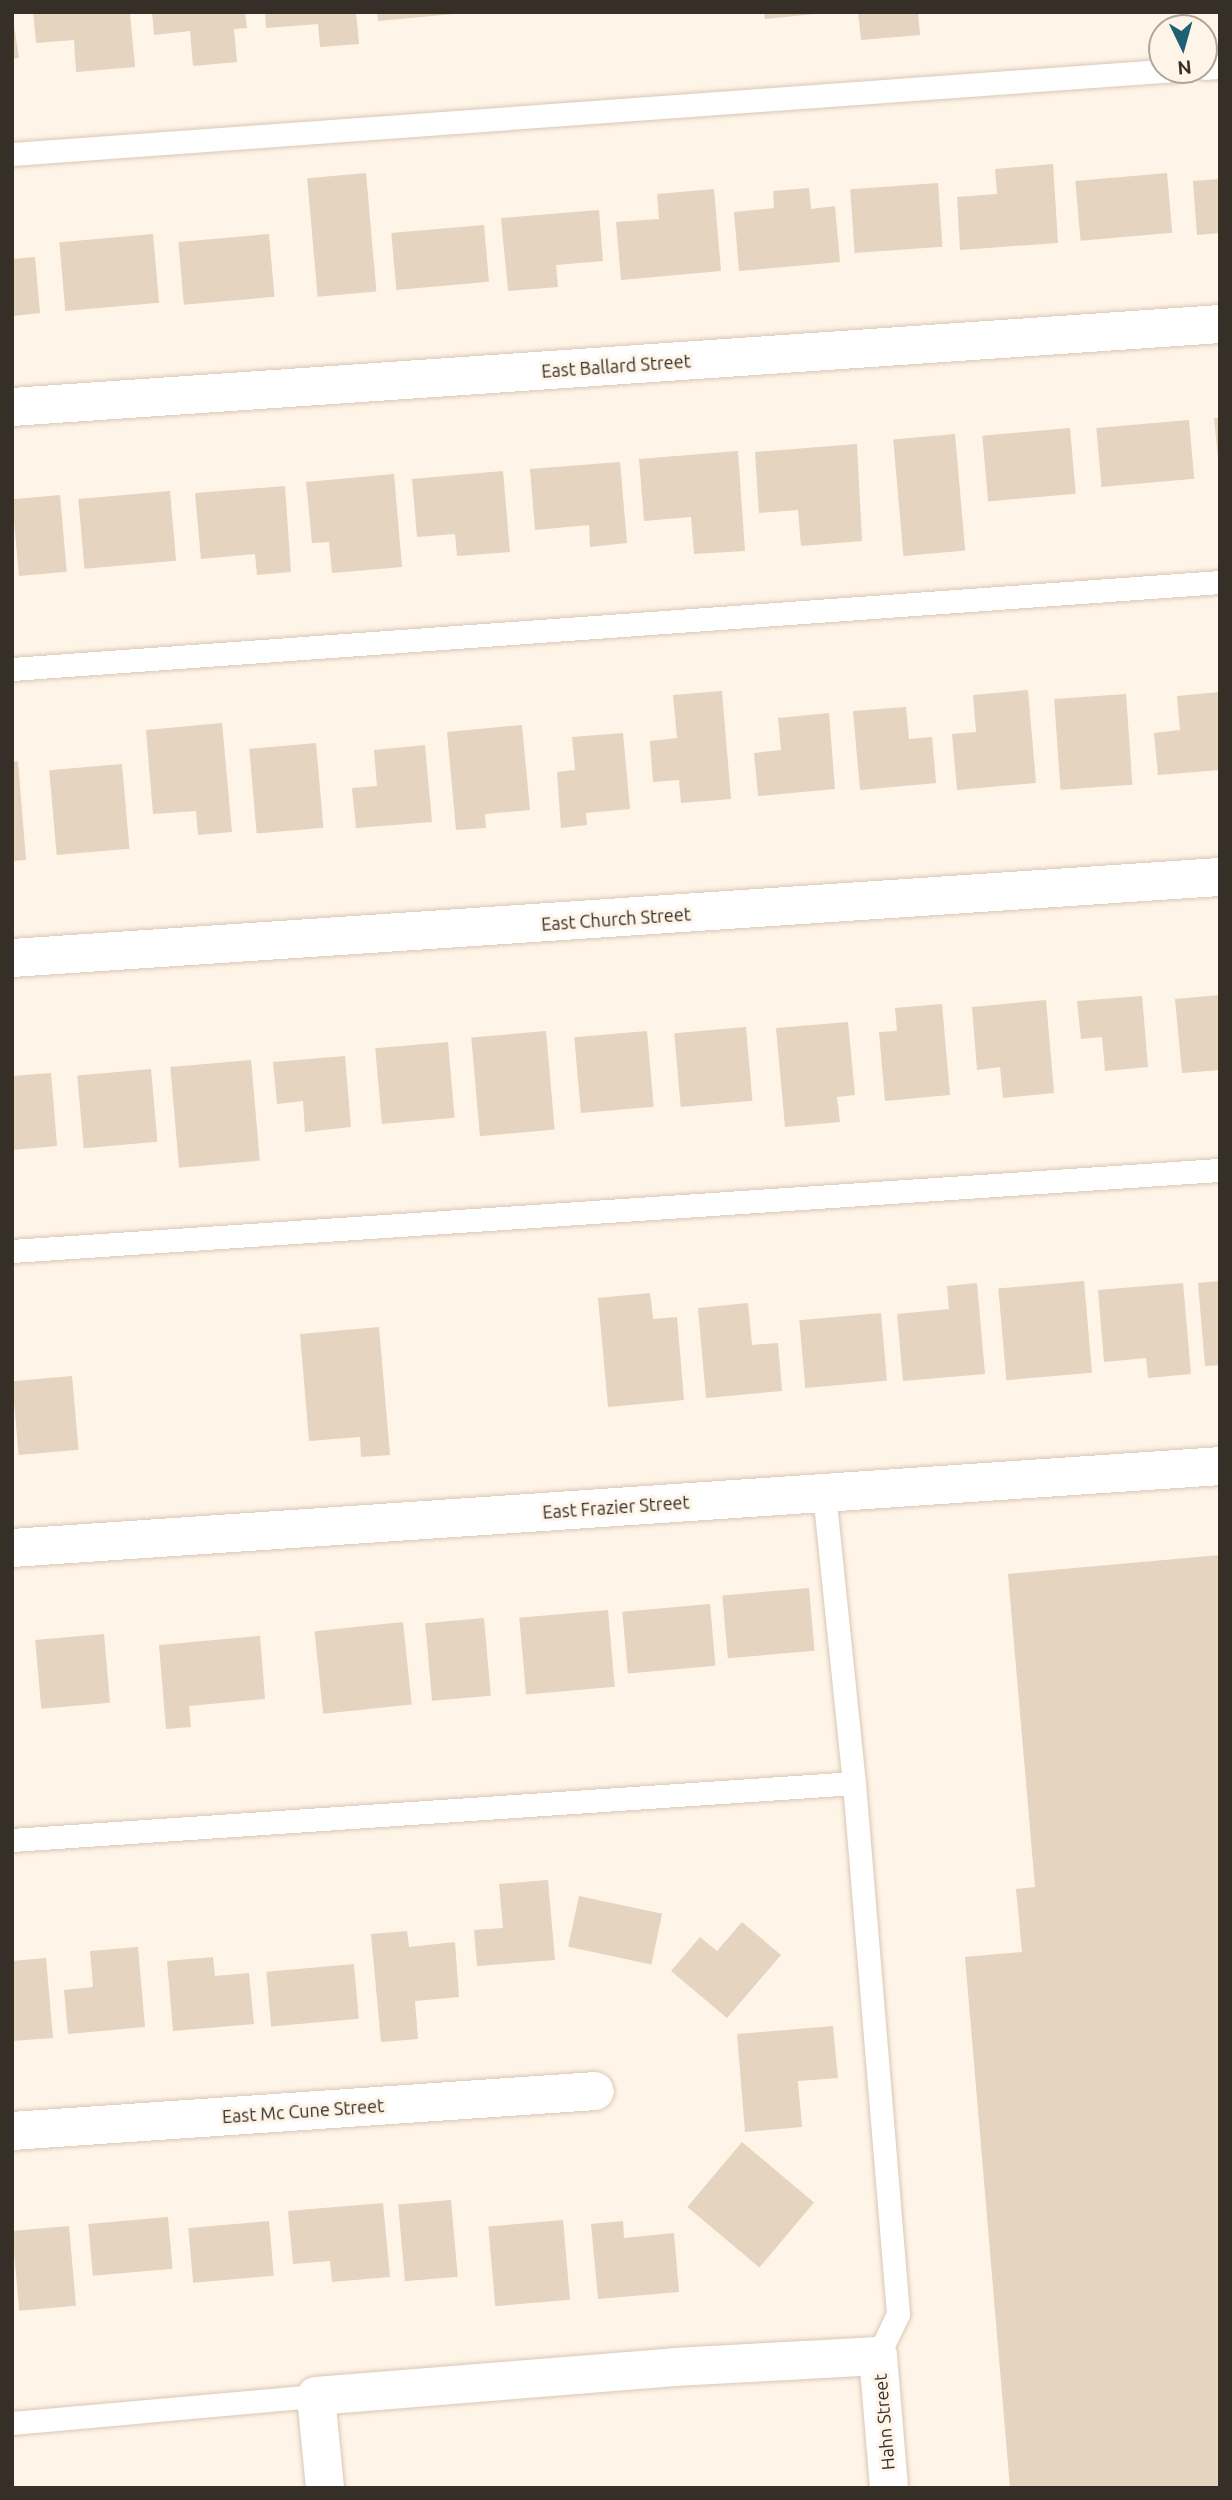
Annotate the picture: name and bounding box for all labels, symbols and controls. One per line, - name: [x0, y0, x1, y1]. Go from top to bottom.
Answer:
- north arrow: [1148, 14, 1218, 84]
- text: N: [1177, 56, 1193, 80]
- street label: East Ballard Street: [541, 350, 691, 382]
- street label: East Church Street: [541, 903, 691, 935]
- street label: East Frazier Street: [542, 1491, 690, 1523]
- street label: East Mc Cune Street: [221, 2095, 385, 2127]
- street label: Hahn Street: [869, 2373, 899, 2471]

